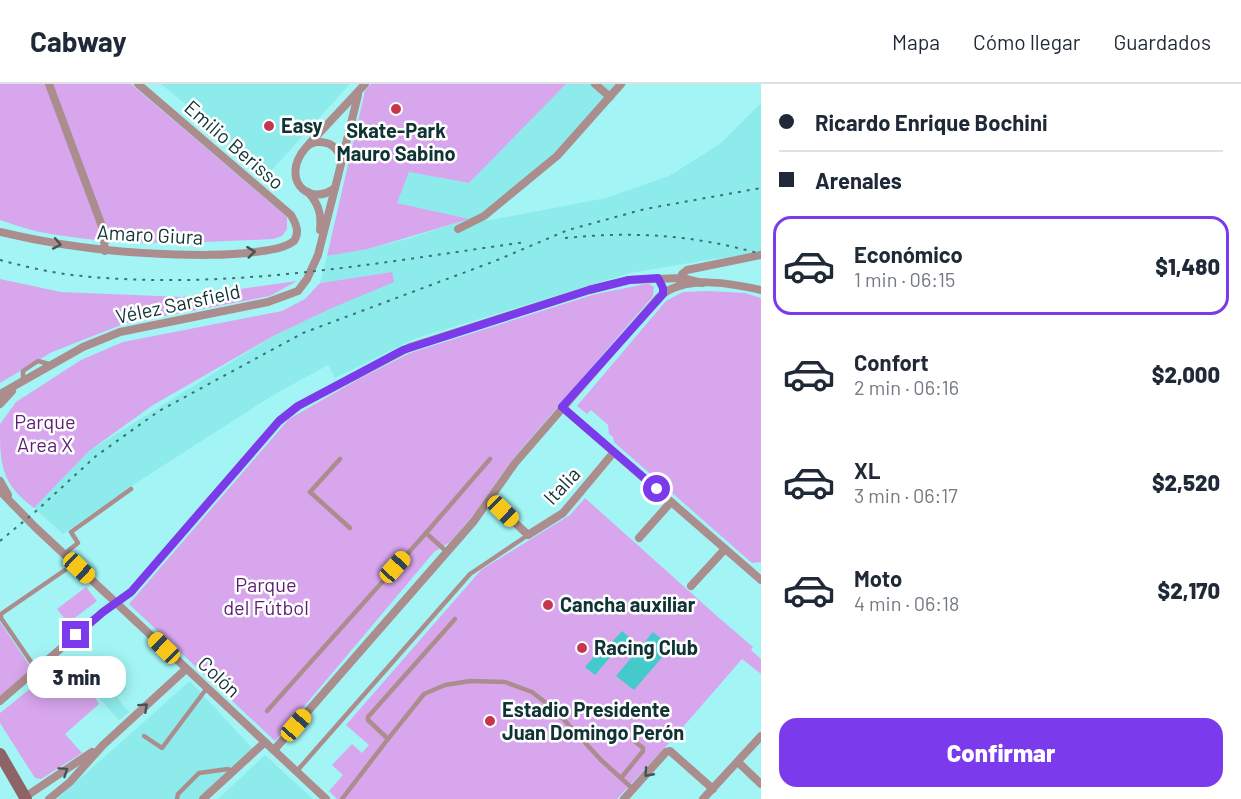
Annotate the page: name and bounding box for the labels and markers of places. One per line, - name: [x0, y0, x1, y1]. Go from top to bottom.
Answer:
- marker: Skate-Park Mauro Sabino: [389, 102, 403, 116]
- place label: Easy: [281, 113, 323, 137]
- place label: Skate-Park Mauro Sabino: [336, 118, 456, 165]
- marker: Easy: [262, 119, 276, 133]
- place label: Cancha auxiliar: [560, 592, 696, 616]
- marker: Cancha auxiliar: [541, 598, 555, 612]
- place label: Racing Club: [594, 635, 698, 659]
- marker: Racing Club: [575, 641, 589, 655]
- place label: Estadio Presidente Juan Domingo Perón: [502, 697, 684, 744]
- marker: Estadio Presidente Juan Domingo Perón: [483, 714, 497, 728]

